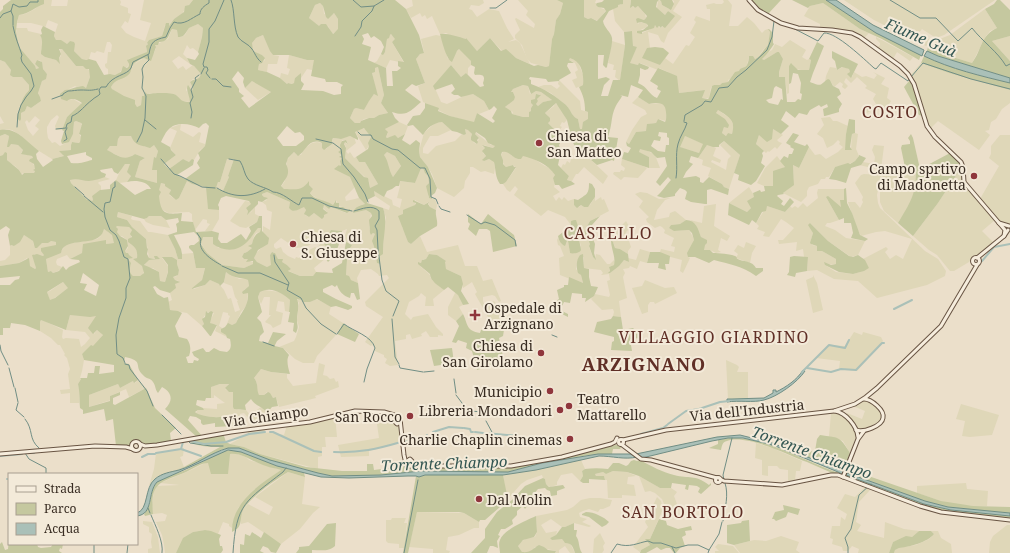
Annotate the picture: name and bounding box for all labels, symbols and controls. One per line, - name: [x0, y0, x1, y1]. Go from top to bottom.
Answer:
- water label: Fiume Guà: [881, 13, 960, 61]
- district label: COSTO: [862, 101, 918, 123]
- place label: Chiesa di San Matteo: [547, 126, 622, 161]
- marker: Chiesa di San Matteo: [534, 138, 544, 148]
- place label: Campo sprtivo di Madonetta: [869, 159, 966, 194]
- marker: Campo sprtivo di Madonetta: [969, 171, 979, 181]
- district label: CASTELLO: [563, 222, 653, 244]
- place label: Chiesa di S. Giuseppe: [301, 227, 378, 262]
- marker: Chiesa di S. Giuseppe: [288, 239, 298, 249]
- place label: Ospedale di Arzignano: [484, 298, 562, 333]
- marker: Ospedale di Arzignano: [469, 309, 481, 321]
- district label: VILLAGGIO GIARDINO: [619, 326, 809, 348]
- place label: Chiesa di San Girolamo: [442, 336, 534, 371]
- marker: Chiesa di San Girolamo: [536, 348, 546, 358]
- district label: ARZIGNANO: [582, 352, 706, 376]
- place label: Municipio: [474, 382, 542, 401]
- marker: Municipio: [545, 386, 555, 396]
- place label: Teatro Mattarello: [577, 389, 647, 424]
- street label: Via dell'Industria: [689, 395, 805, 425]
- street label: Via Chiampo: [222, 401, 310, 431]
- place label: Libreria Mondadori: [419, 401, 553, 420]
- marker: Teatro Mattarello: [564, 401, 574, 411]
- marker: Libreria Mondadori: [555, 405, 565, 415]
- place label: San Rocco: [335, 407, 402, 426]
- marker: San Rocco: [405, 411, 415, 421]
- water label: Torrente Chiampo: [749, 421, 875, 483]
- place label: Charlie Chaplin cinemas: [399, 430, 562, 449]
- marker: Charlie Chaplin cinemas: [565, 434, 575, 444]
- water label: Torrente Chiampo: [380, 451, 508, 475]
- legend: [8, 473, 138, 545]
- text: Strada: [44, 480, 81, 497]
- place label: Dal Molin: [487, 490, 552, 509]
- marker: Dal Molin: [474, 494, 484, 504]
- text: Parco: [44, 500, 77, 517]
- district label: SAN BORTOLO: [622, 501, 744, 523]
- text: Acqua: [44, 520, 80, 537]

